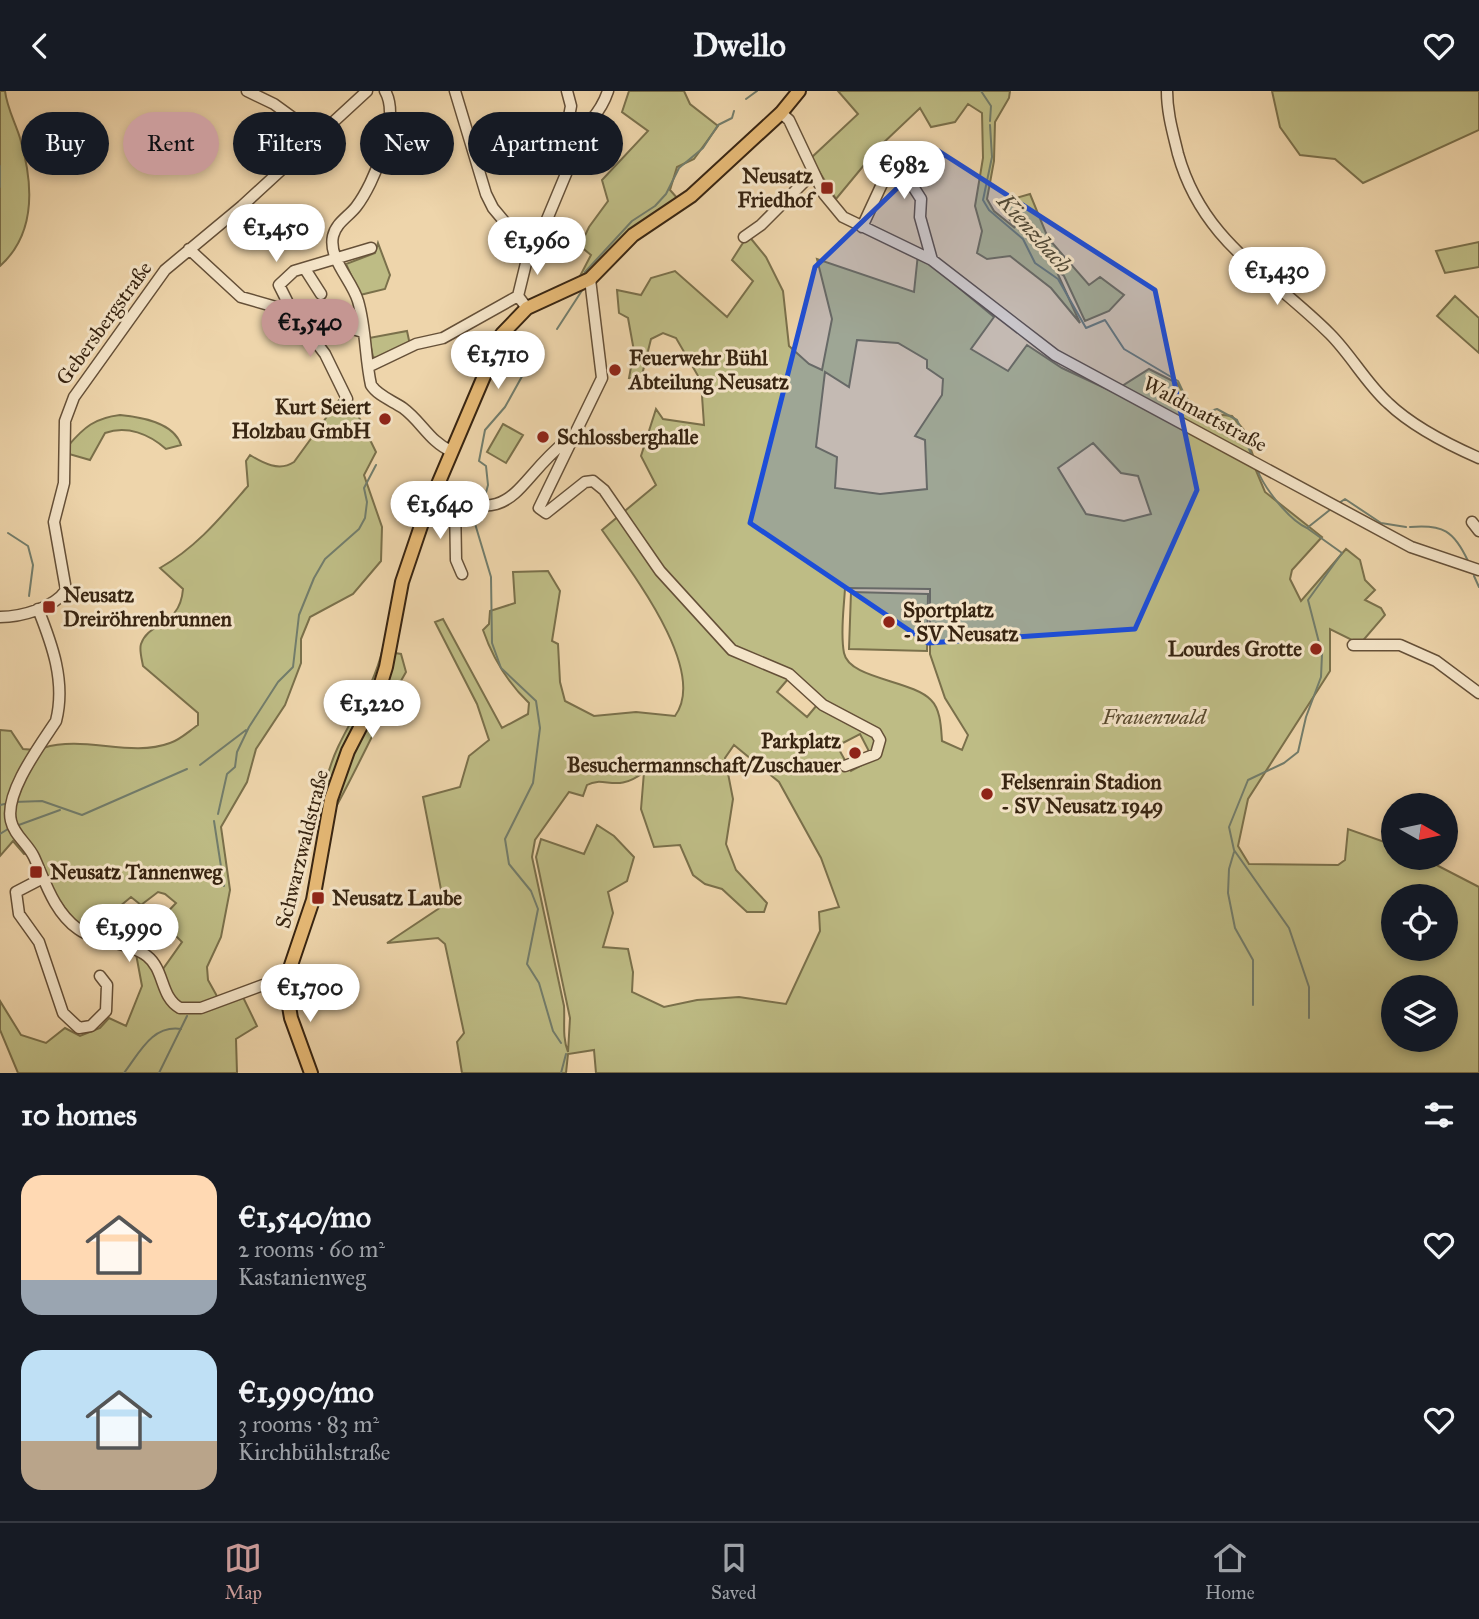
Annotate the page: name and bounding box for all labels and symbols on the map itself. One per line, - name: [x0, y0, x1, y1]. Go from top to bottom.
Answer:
- pin: €982: [863, 141, 945, 201]
- place label: Neusatz Friedhof: [738, 163, 817, 213]
- marker: Neusatz Friedhof: [819, 180, 835, 196]
- water label: Kienzbach: [991, 186, 1078, 279]
- pin: €1,450: [219, 205, 333, 264]
- pin: €1,960: [480, 218, 594, 277]
- pin: €1,430: [1220, 247, 1334, 307]
- street label: Gebersbergstraße: [50, 256, 158, 390]
- pin: €1,540: [253, 299, 367, 359]
- pin: €1,710: [441, 331, 555, 391]
- place label: Feuerwehr Bühl Abteilung Neusatz: [627, 345, 789, 395]
- marker: Feuerwehr Bühl Abteilung Neusatz: [607, 362, 623, 378]
- street label: Waldmattstraße: [1138, 370, 1272, 458]
- place label: Kurt Seiert Holzbau GmbH: [231, 394, 372, 444]
- marker: Kurt Seiert Holzbau GmbH: [377, 411, 393, 427]
- place label: Schlossberghalle: [557, 424, 699, 450]
- marker: Schlossberghalle: [535, 429, 551, 445]
- pin: €1,640: [383, 482, 497, 541]
- place label: Neusatz Dreiröhrenbrunnen: [63, 582, 232, 632]
- place label: Sportplatz - SV Neusatz: [903, 597, 1019, 647]
- marker: Neusatz Dreiröhrenbrunnen: [41, 599, 57, 615]
- marker: Sportplatz - SV Neusatz: [881, 614, 897, 630]
- place label: Lourdes Grotte: [1168, 636, 1302, 662]
- marker: Lourdes Grotte: [1308, 641, 1324, 657]
- pin: €1,220: [315, 681, 429, 740]
- park label: Frauenwald: [1101, 704, 1208, 730]
- place label: Parkplatz Besuchermannschaft/Zuschauer: [567, 728, 842, 778]
- marker: Parkplatz Besuchermannschaft/Zuschauer: [847, 745, 863, 761]
- street label: Schwarzwaldstraße: [270, 767, 334, 931]
- place label: Felsenrain Stadion - SV Neusatz 1949: [1001, 769, 1163, 819]
- marker: Felsenrain Stadion - SV Neusatz 1949: [979, 786, 995, 802]
- north arrow: [1381, 793, 1458, 870]
- place label: Neusatz Tannenweg: [50, 859, 224, 885]
- marker: Neusatz Tannenweg: [28, 864, 44, 880]
- place label: Neusatz Laube: [332, 885, 462, 911]
- marker: Neusatz Laube: [310, 890, 326, 906]
- pin: €1,990: [72, 905, 186, 964]
- pin: €1,700: [253, 965, 367, 1024]

